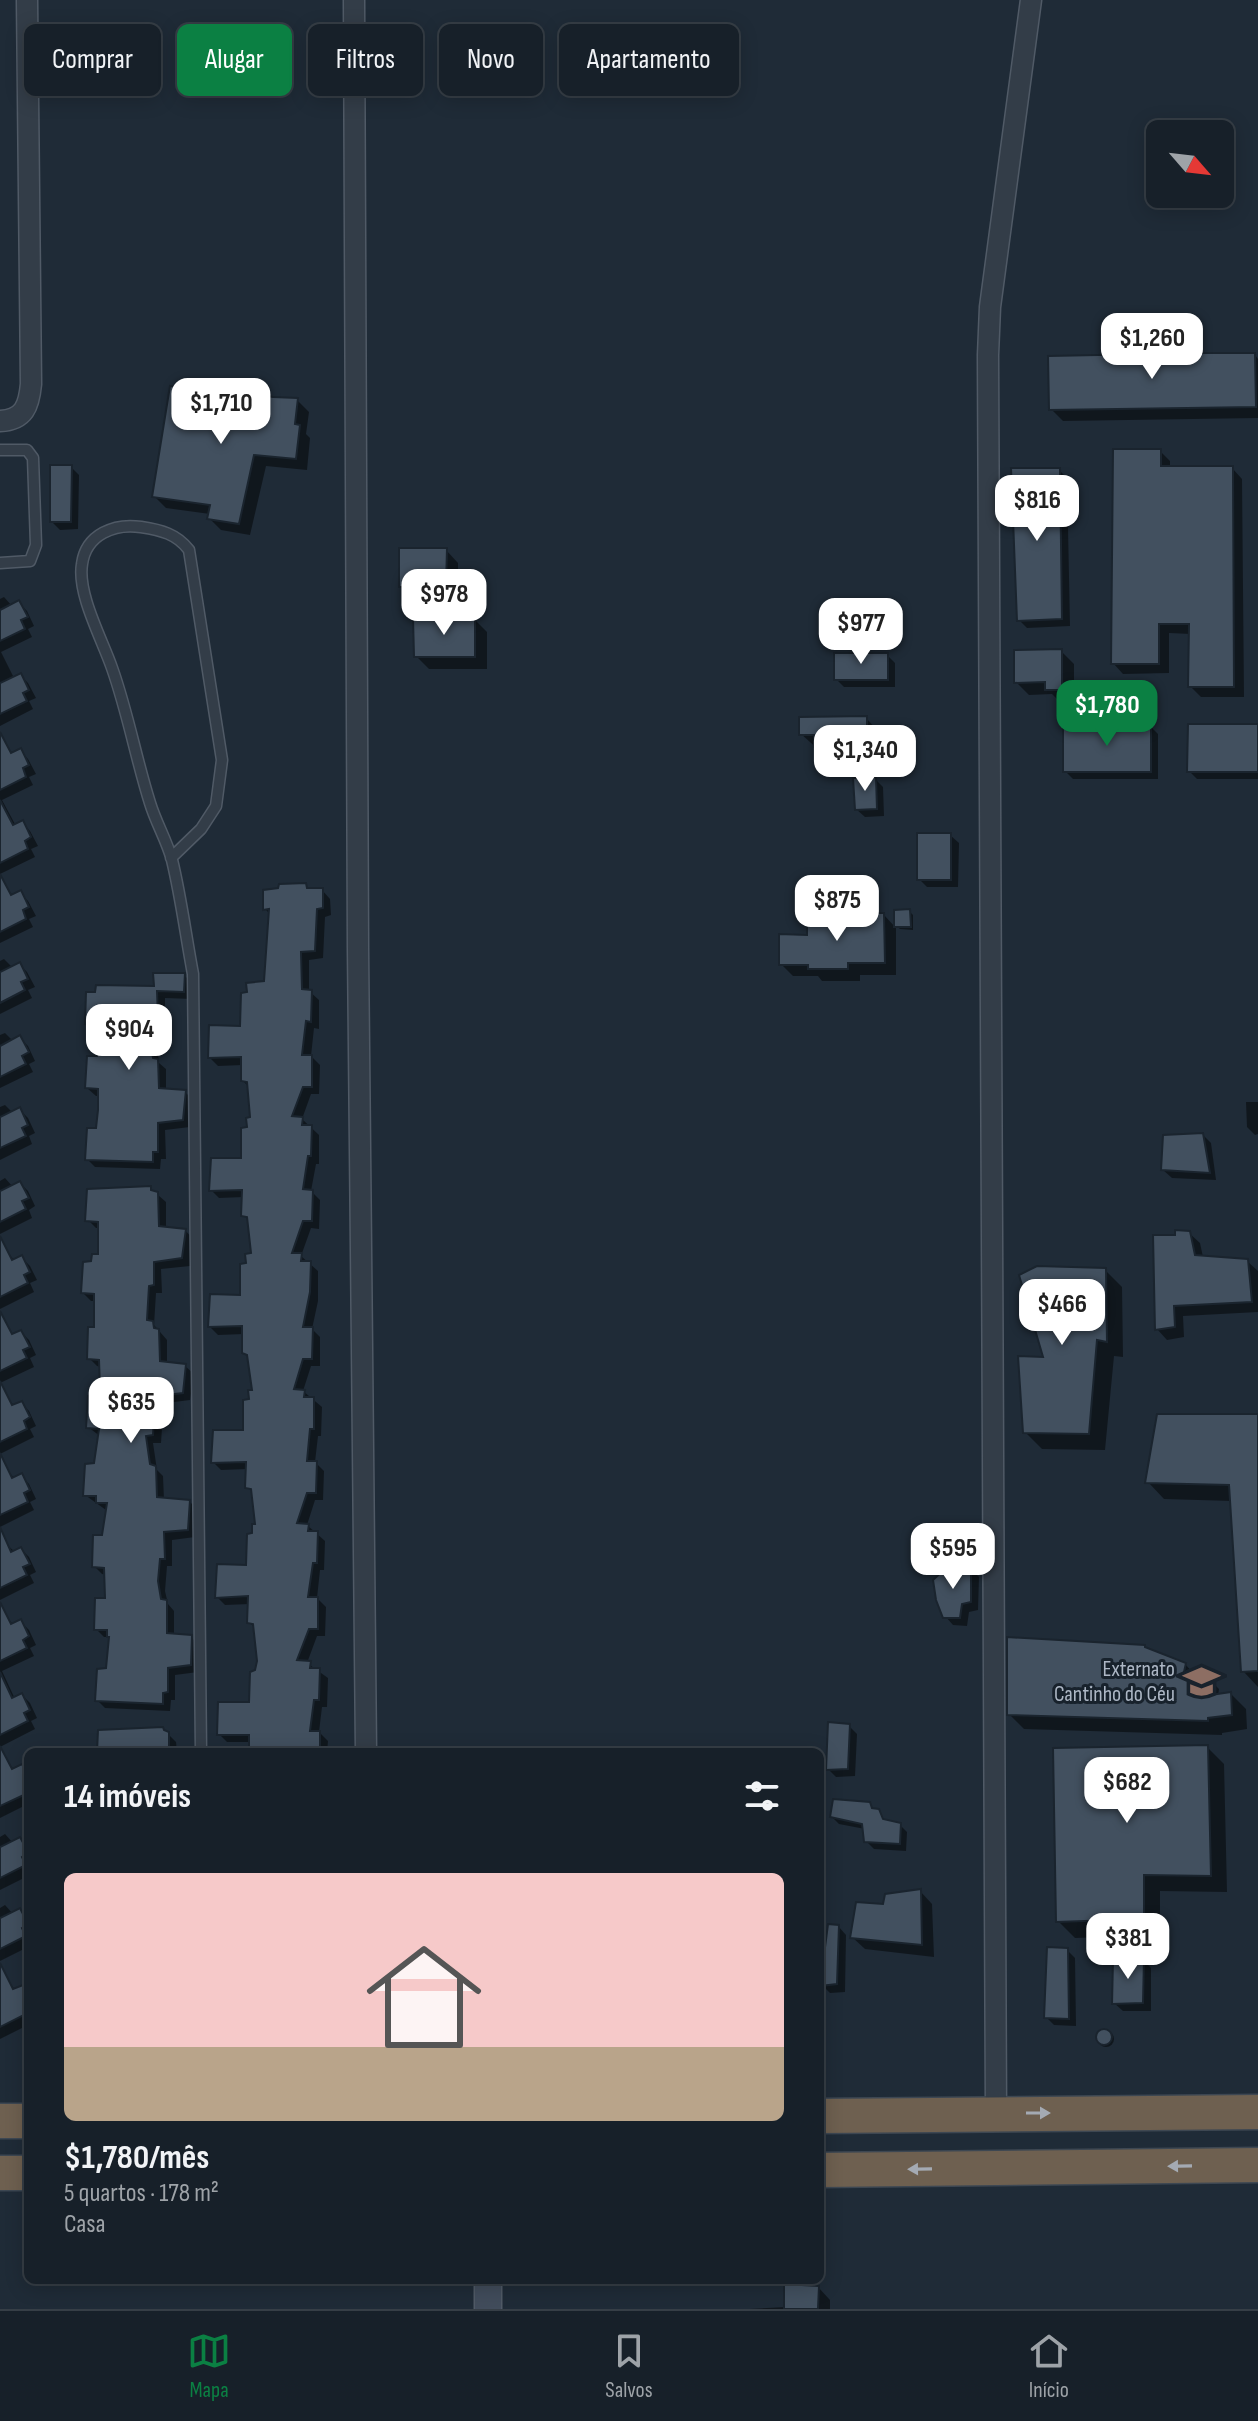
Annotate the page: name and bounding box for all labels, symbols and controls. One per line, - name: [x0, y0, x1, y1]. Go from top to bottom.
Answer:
- chip: Comprar: [24, 24, 161, 96]
- chip: Alugar: [177, 24, 292, 96]
- chip: Filtros: [308, 24, 423, 96]
- chip: Novo: [439, 24, 543, 96]
- chip: Apartamento: [559, 24, 739, 96]
- north arrow: [1146, 120, 1234, 208]
- map controls: [1146, 120, 1234, 208]
- pin: $1,260: [1087, 313, 1217, 381]
- text: $1,260: [1119, 323, 1185, 354]
- pin: $1,710: [156, 378, 286, 446]
- text: $1,710: [189, 388, 253, 419]
- pin: $816: [990, 475, 1084, 543]
- text: $816: [1013, 485, 1061, 516]
- pin: $978: [397, 569, 491, 637]
- text: $978: [419, 579, 469, 610]
- pin: $977: [814, 598, 908, 666]
- text: $977: [837, 608, 885, 639]
- pin: $1,780: [1042, 680, 1172, 748]
- text: $1,780: [1074, 690, 1140, 721]
- pin: $1,340: [800, 725, 930, 793]
- text: $1,340: [832, 735, 898, 766]
- pin: $875: [790, 875, 884, 943]
- text: $875: [813, 885, 861, 916]
- pin: $904: [82, 1004, 176, 1072]
- text: $904: [104, 1014, 154, 1045]
- pin: $466: [1015, 1279, 1109, 1347]
- text: $466: [1037, 1289, 1087, 1320]
- pin: $635: [84, 1377, 178, 1445]
- text: $635: [107, 1387, 155, 1418]
- pin: $595: [906, 1523, 1000, 1591]
- text: $595: [929, 1533, 977, 1564]
- place label: Externato Cantinho do Céu: [1054, 1656, 1175, 1708]
- school or university icon: Externato Cantinho do Céu: [1182, 1663, 1220, 1701]
- pin: $682: [1080, 1757, 1174, 1825]
- text: $682: [1102, 1767, 1152, 1798]
- icon: filters: [740, 1774, 784, 1818]
- text: 14 imóveis: [64, 1776, 191, 1817]
- pin: $381: [1081, 1913, 1175, 1981]
- text: $381: [1104, 1923, 1152, 1954]
- icon: home: [352, 1925, 496, 2069]
- one-way arrow: [1026, 2107, 1051, 2120]
- text: $1,780/mês: [64, 2137, 209, 2178]
- one-way arrow: [1167, 2160, 1192, 2172]
- one-way arrow: [907, 2163, 932, 2175]
- text: 5 quartos · 178 m²: [64, 2178, 219, 2209]
- text: Casa: [64, 2209, 105, 2240]
- tab: Mapa: [187, 2329, 231, 2404]
- tab: Salvos: [605, 2329, 653, 2404]
- tab: Início: [1027, 2329, 1071, 2404]

